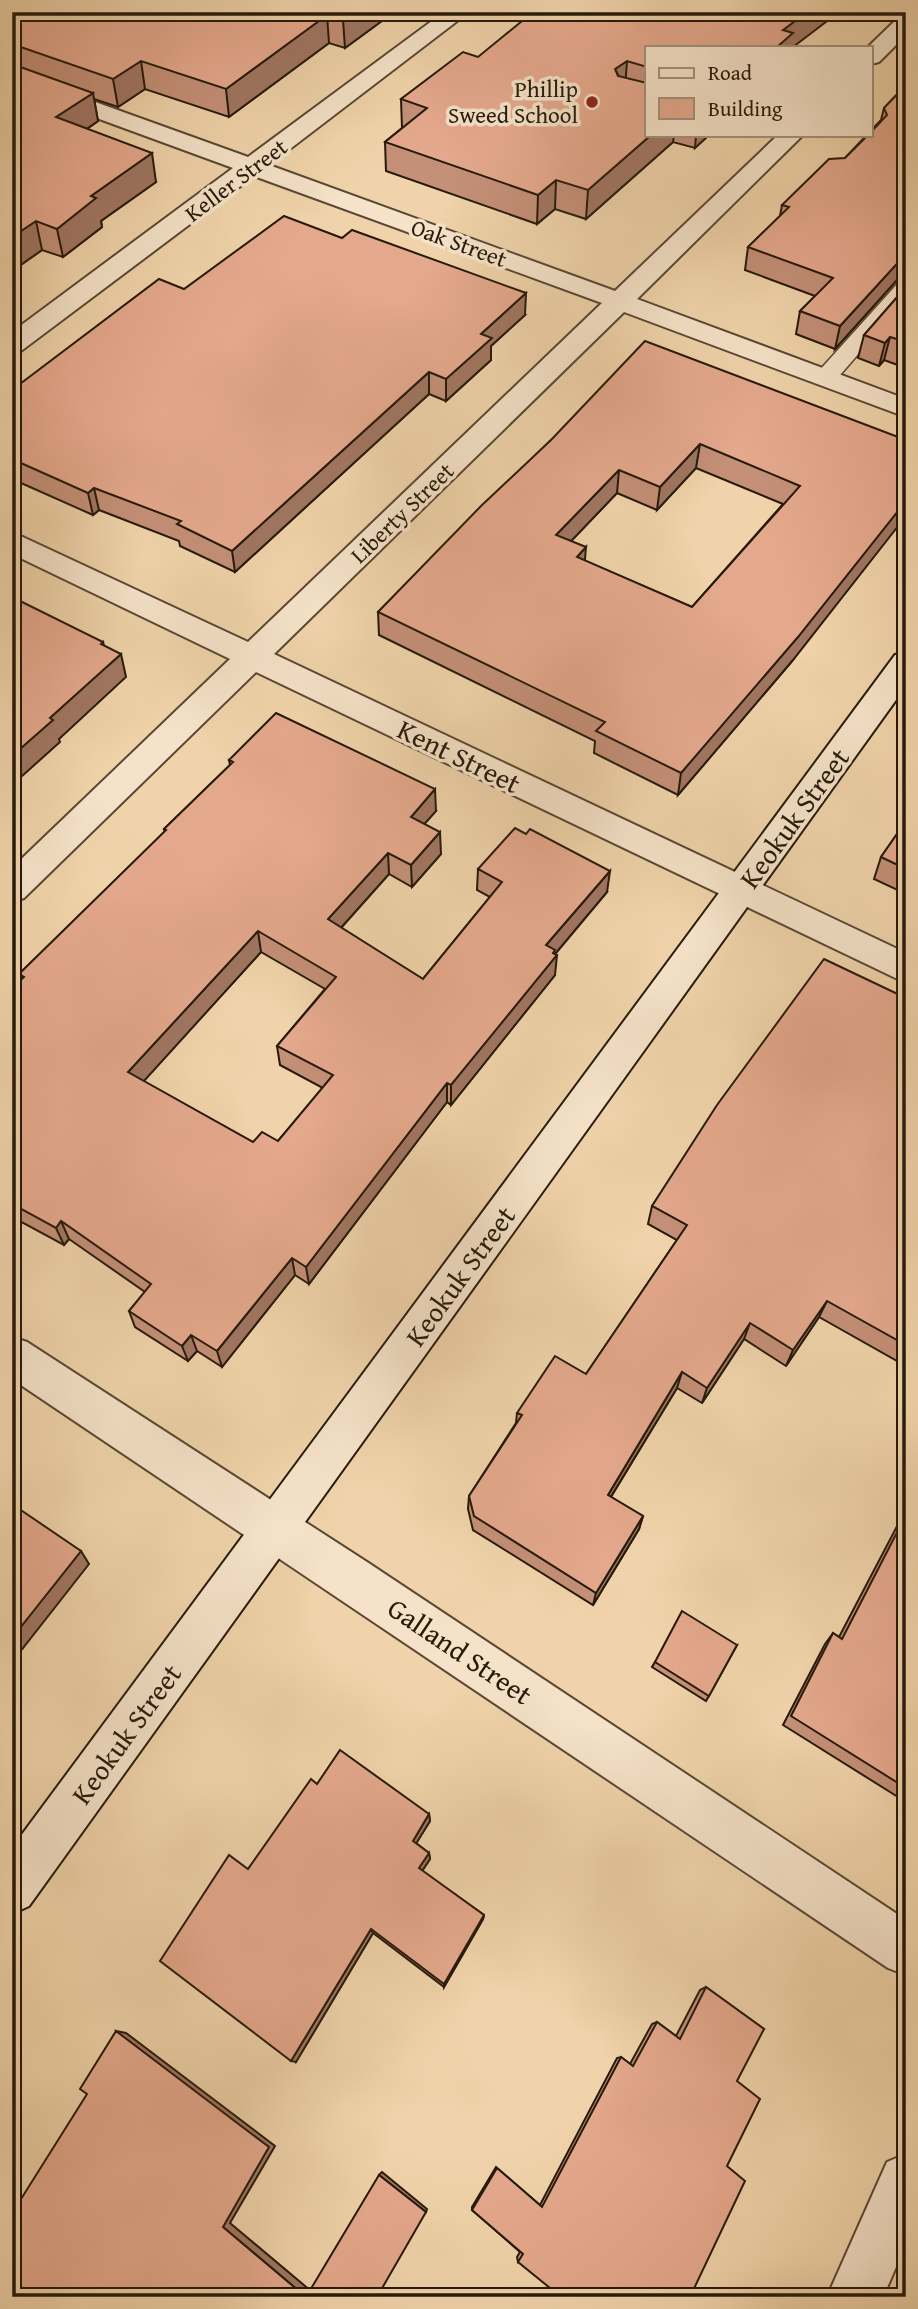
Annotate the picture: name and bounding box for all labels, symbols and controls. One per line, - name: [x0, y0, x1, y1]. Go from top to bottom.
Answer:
- legend: [645, 46, 872, 136]
- text: Road: [708, 57, 753, 88]
- place label: Phillip Sweed School: [448, 72, 578, 131]
- text: Building: [708, 93, 783, 124]
- marker: Phillip Sweed School: [584, 94, 600, 110]
- street label: Keller Street: [178, 130, 294, 229]
- street label: Oak Street: [407, 210, 512, 275]
- street label: Liberty Street: [342, 455, 461, 571]
- street label: Kent Street: [391, 708, 528, 803]
- street label: Keokuk Street: [729, 739, 859, 896]
- street label: Keokuk Street: [395, 1197, 525, 1354]
- street label: Galland Street: [380, 1587, 541, 1714]
- street label: Keokuk Street: [61, 1655, 191, 1812]

